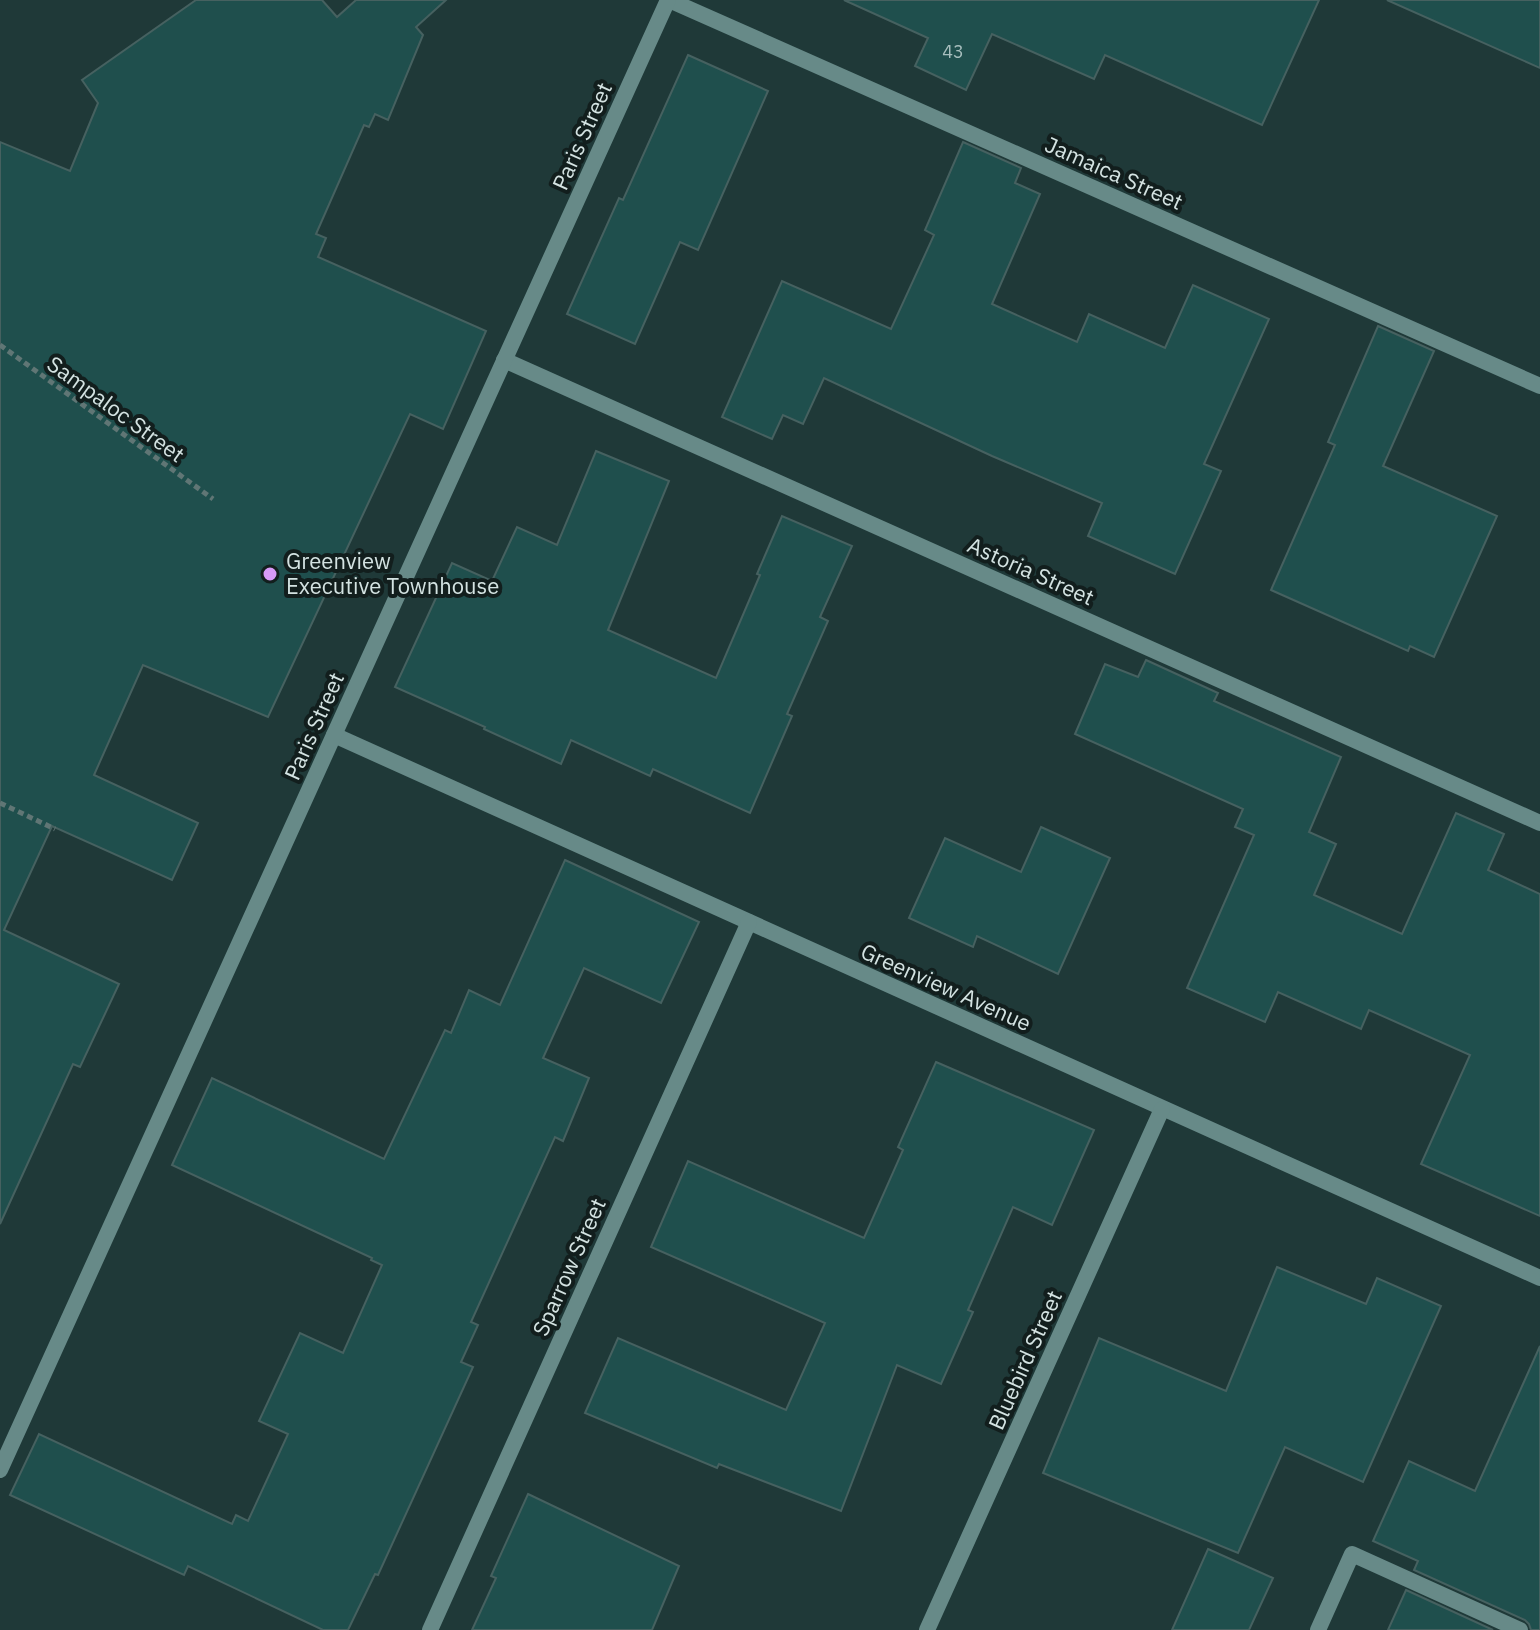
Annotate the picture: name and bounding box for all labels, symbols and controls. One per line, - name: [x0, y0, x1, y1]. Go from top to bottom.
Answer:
- house number: 43: [942, 40, 964, 63]
- street label: Paris Street: [545, 78, 618, 194]
- street label: Jamaica Street: [1041, 129, 1188, 216]
- street label: Sampaloc Street: [42, 349, 191, 468]
- street label: Astoria Street: [963, 530, 1099, 611]
- place label: Greenview Executive Townhouse: [286, 546, 499, 600]
- marker: Greenview Executive Townhouse: [261, 565, 279, 583]
- street label: Paris Street: [277, 668, 350, 784]
- street label: Greenview Avenue: [856, 936, 1036, 1037]
- street label: Sparrow Street: [525, 1193, 612, 1340]
- street label: Bluebird Street: [981, 1286, 1068, 1434]

